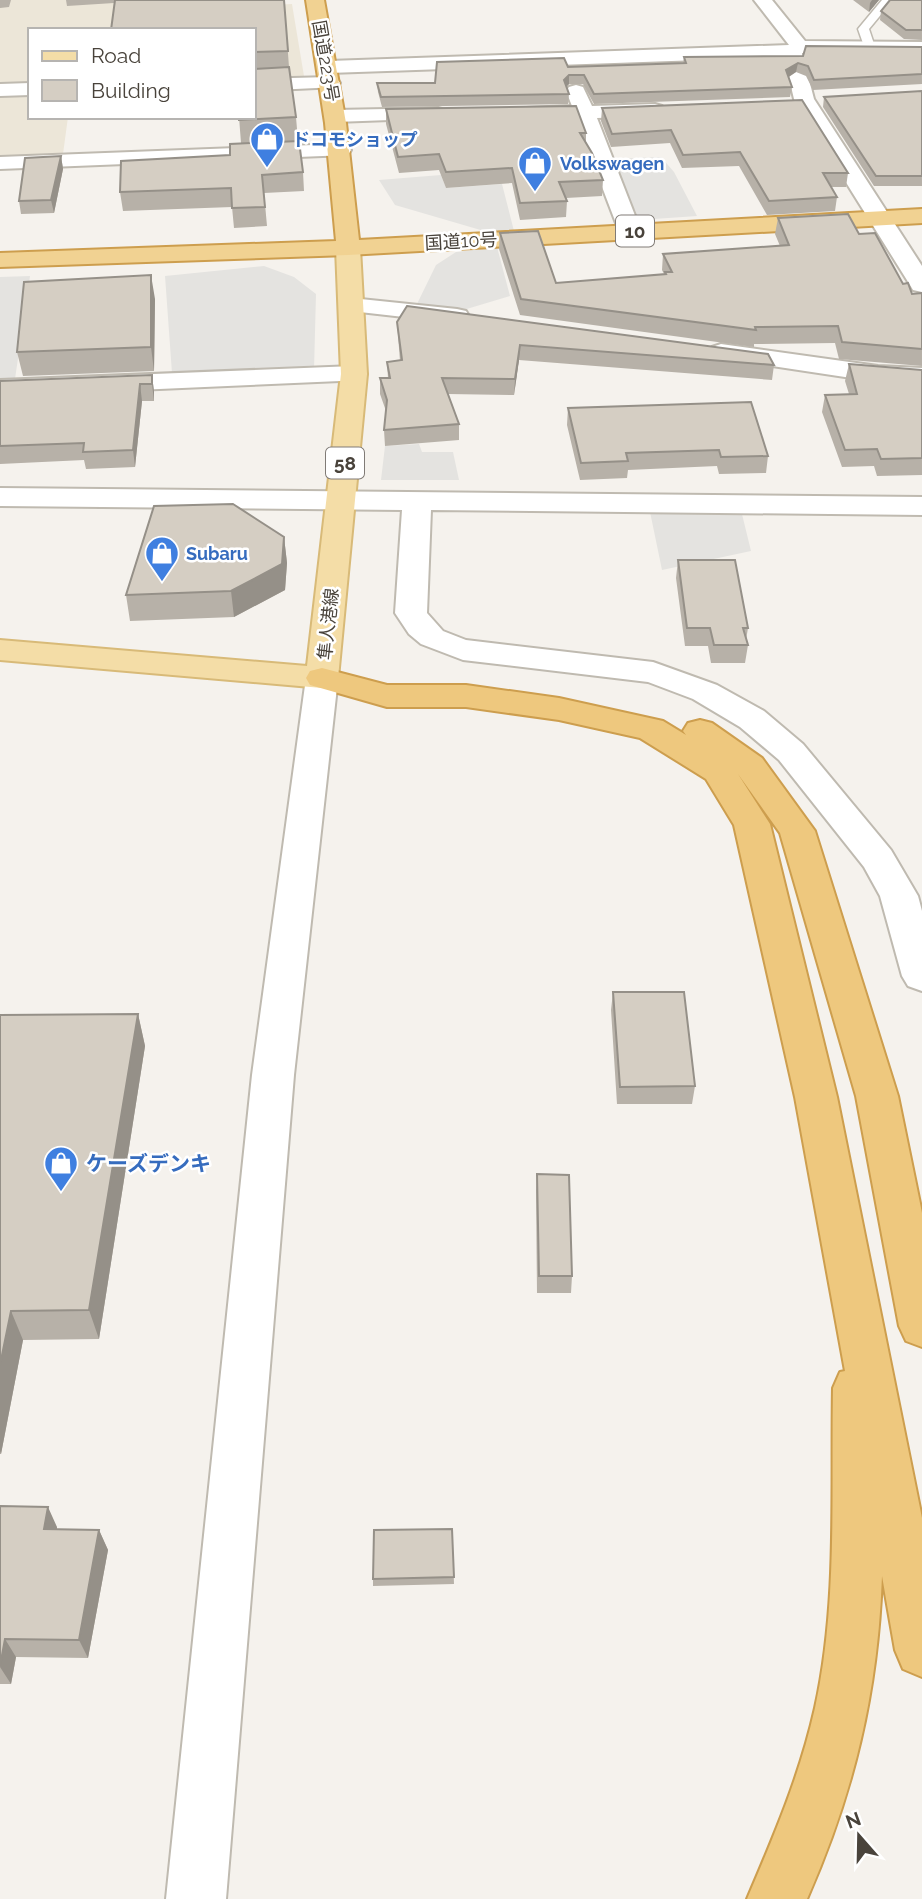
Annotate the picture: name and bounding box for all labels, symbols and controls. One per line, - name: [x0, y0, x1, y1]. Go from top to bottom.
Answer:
- street label: 国道223号: [309, 19, 343, 103]
- legend: [28, 28, 256, 119]
- text: Road: [91, 43, 141, 68]
- text: Building: [91, 78, 171, 103]
- shop icon: ドコモショップ: [248, 120, 286, 169]
- place label: ドコモショップ: [292, 129, 418, 150]
- shop icon: Volkswagen: [516, 144, 554, 193]
- place label: Volkswagen: [560, 153, 664, 174]
- road number: 10: [616, 216, 654, 246]
- street label: 国道10号: [424, 229, 498, 253]
- road number: 58: [326, 447, 364, 478]
- shop icon: Subaru: [143, 534, 181, 583]
- place label: Subaru: [186, 543, 248, 564]
- street label: 隼人港線: [314, 587, 342, 661]
- shop icon: ケーズデンキ: [42, 1144, 80, 1193]
- place label: ケーズデンキ: [86, 1151, 211, 1176]
- north arrow: [824, 1801, 894, 1871]
- text: N: [843, 1807, 864, 1833]

